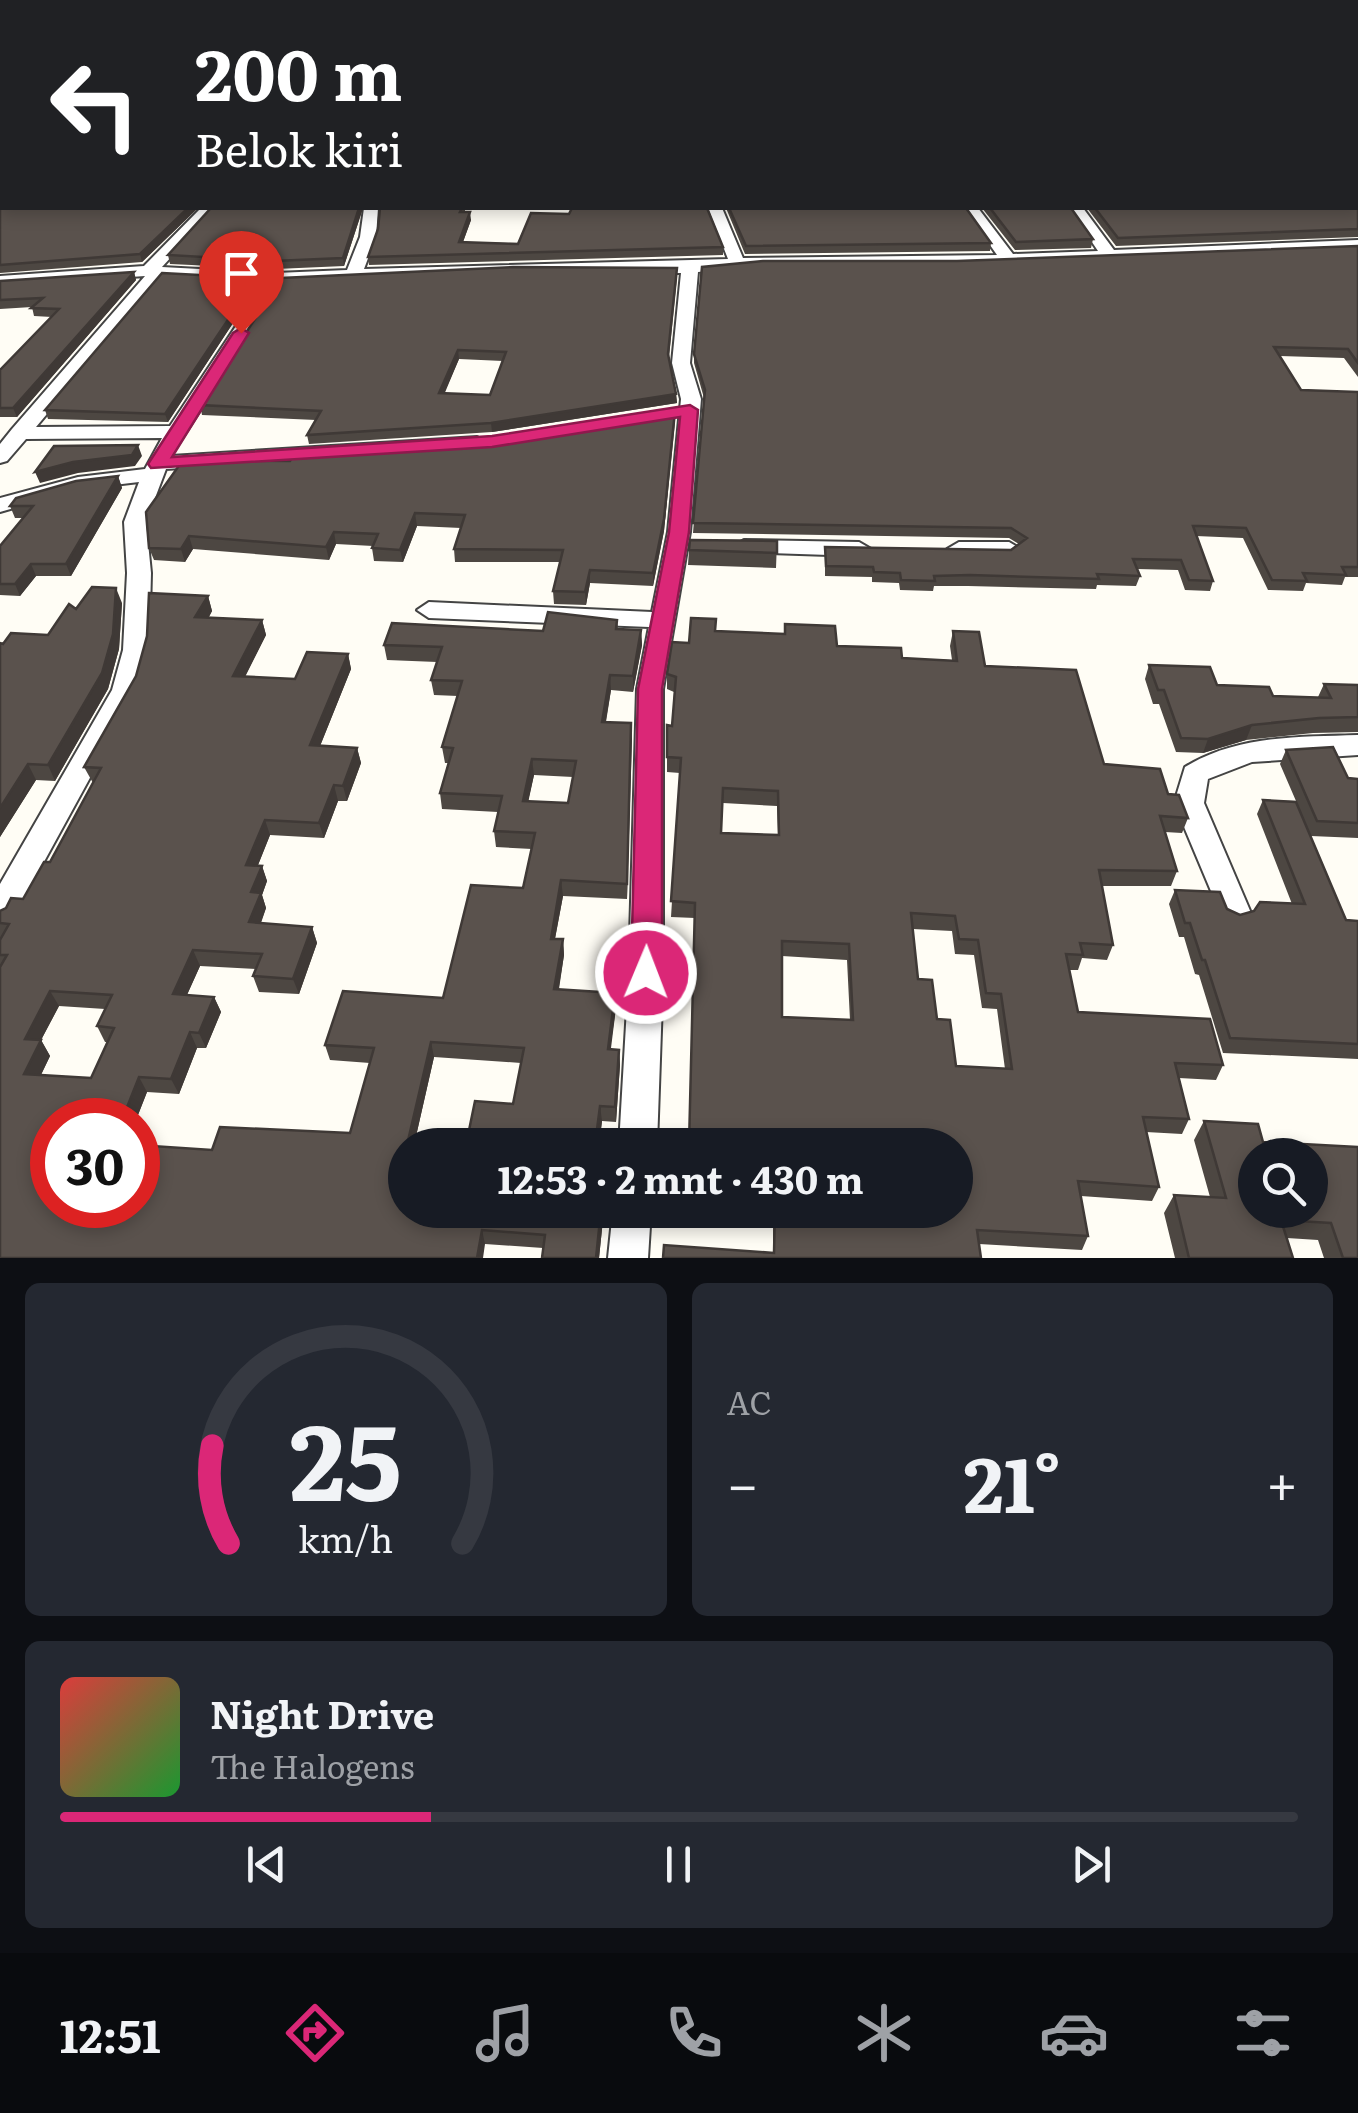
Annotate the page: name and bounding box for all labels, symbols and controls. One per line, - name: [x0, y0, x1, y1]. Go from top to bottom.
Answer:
- text: 200 m: [195, 19, 403, 123]
- icon: left: [30, 40, 160, 170]
- text: Belok kiri: [195, 114, 403, 181]
- pin: [199, 231, 284, 334]
- icon: arrive: [214, 246, 269, 301]
- position arrow: [594, 921, 698, 1025]
- speed limit sign: 30: [30, 1098, 160, 1228]
- map controls: [1238, 1138, 1328, 1228]
- button: search: [1238, 1138, 1328, 1228]
- text: 12:53 · 2 mnt · 430 m: [497, 1149, 864, 1206]
- text: AC: [727, 1377, 772, 1425]
- text: 25: [290, 1379, 402, 1533]
- text: 21°: [963, 1425, 1061, 1536]
- text: −: [727, 1440, 759, 1522]
- text: +: [1266, 1440, 1298, 1522]
- text: km/h: [298, 1511, 393, 1564]
- text: Night Drive: [210, 1684, 434, 1741]
- text: The Halogens: [210, 1741, 414, 1789]
- icon: previous: [239, 1837, 294, 1892]
- icon: pause: [651, 1837, 706, 1892]
- icon: next: [1064, 1837, 1119, 1892]
- icon: directions: [280, 1998, 350, 2068]
- icon: music: [470, 1998, 540, 2068]
- icon: phone: [659, 1998, 729, 2068]
- icon: climate: [849, 1998, 919, 2068]
- icon: car: [1039, 1998, 1109, 2068]
- icon: filters: [1228, 1998, 1298, 2068]
- text: 12:51: [60, 2000, 161, 2067]

